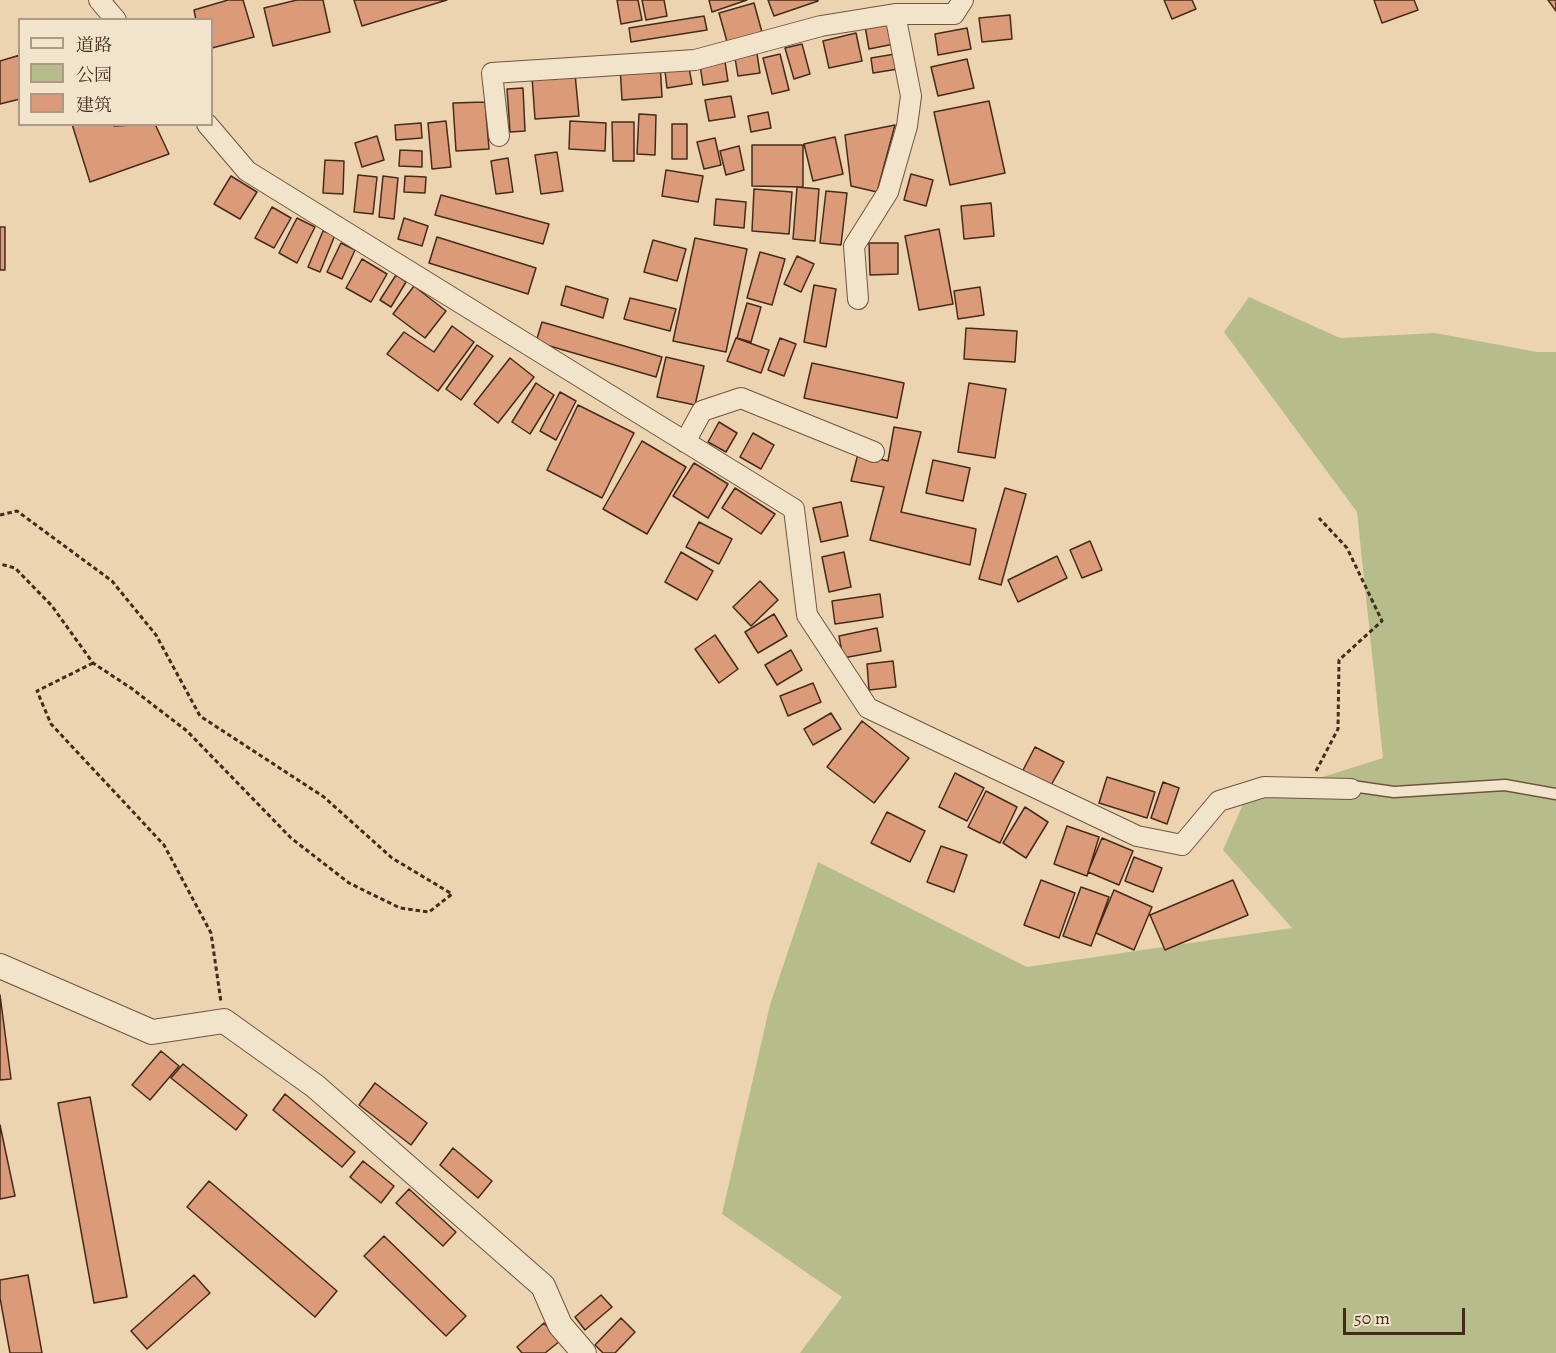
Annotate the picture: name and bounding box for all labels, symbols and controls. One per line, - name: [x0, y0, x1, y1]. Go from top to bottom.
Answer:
- legend: [18, 18, 213, 126]
- text: 道路: [76, 33, 112, 57]
- text: 公园: [76, 63, 112, 87]
- text: 建筑: [76, 93, 112, 117]
- scale bar: [1346, 1296, 1468, 1334]
- text: 50 m: [1354, 1306, 1390, 1330]

